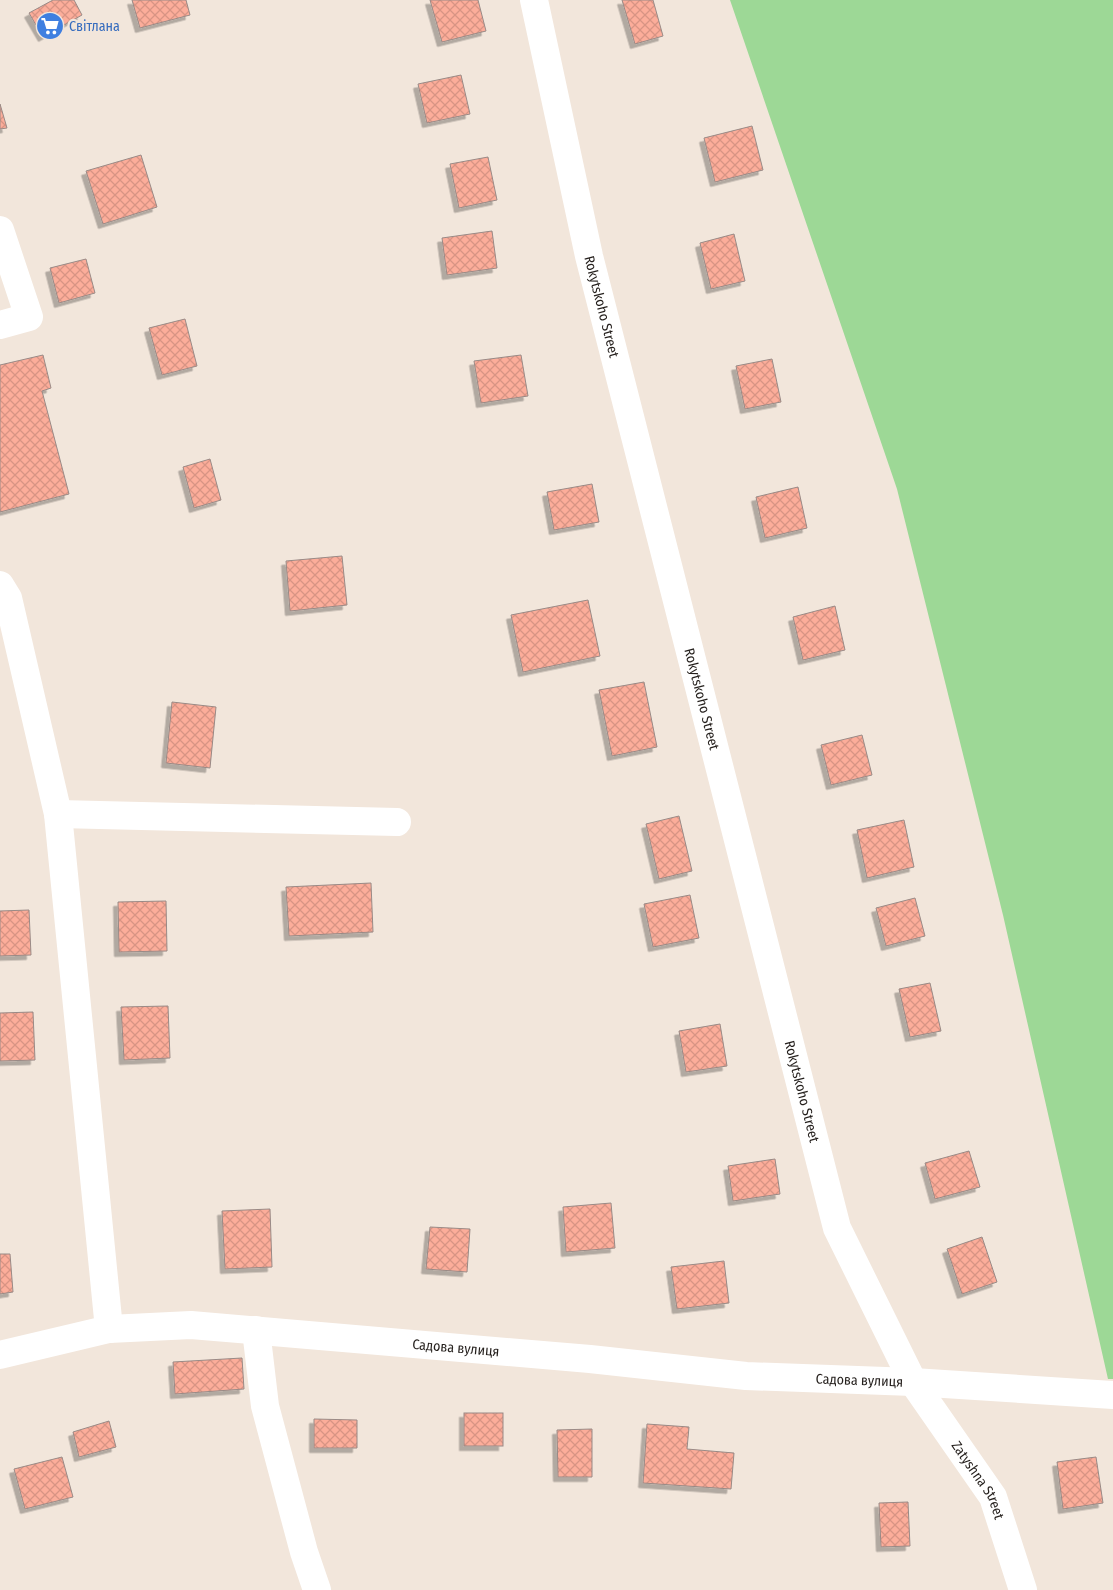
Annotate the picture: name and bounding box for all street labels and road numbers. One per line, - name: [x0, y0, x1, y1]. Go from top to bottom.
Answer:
- street label: Rokytskoho Street: [580, 254, 623, 360]
- street label: Rokytskoho Street: [680, 646, 723, 752]
- street label: Rokytskoho Street: [781, 1039, 823, 1145]
- street label: Садова вулиця: [412, 1336, 500, 1360]
- street label: Садова вулиця: [815, 1371, 903, 1391]
- street label: Zatyshna Street: [948, 1438, 1008, 1522]

